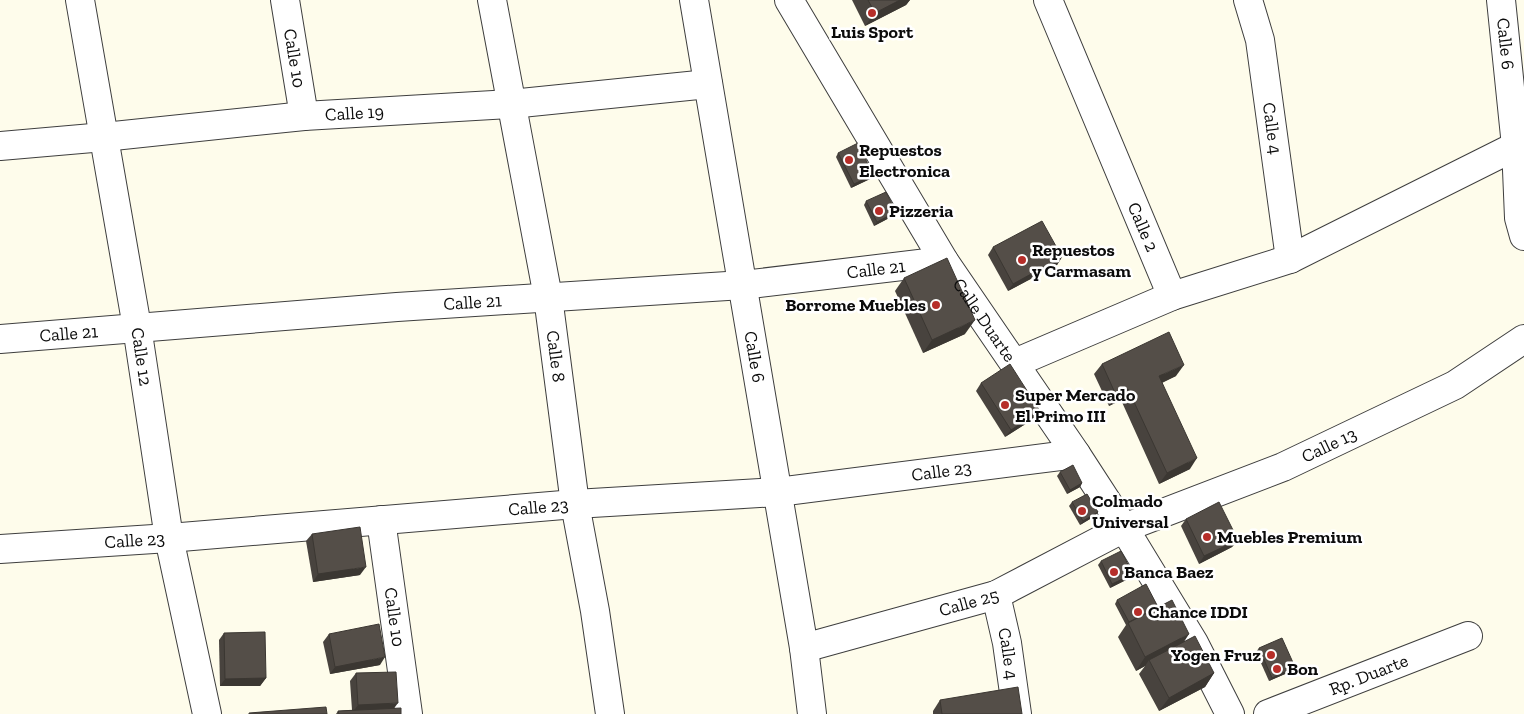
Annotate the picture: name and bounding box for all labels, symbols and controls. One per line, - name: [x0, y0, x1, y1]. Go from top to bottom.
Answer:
- marker: Luis Sport: [866, 7, 878, 19]
- street label: Calle 6: [1492, 17, 1519, 71]
- place label: Luis Sport: [831, 21, 914, 43]
- street label: Calle 10: [279, 27, 310, 90]
- street label: Calle 19: [324, 100, 385, 126]
- street label: Calle 4: [1258, 101, 1287, 156]
- place label: Repuestos Electronica: [859, 139, 950, 182]
- marker: Repuestos Electronica: [843, 154, 855, 166]
- street label: Calle 2: [1123, 199, 1163, 255]
- place label: Pizzeria: [889, 200, 953, 222]
- marker: Pizzeria: [873, 205, 885, 217]
- place label: Repuestos y Carmasam: [1032, 239, 1131, 282]
- marker: Repuestos y Carmasam: [1016, 254, 1028, 266]
- street label: Calle 21: [846, 255, 907, 284]
- street label: Calle Duarte: [948, 274, 1021, 366]
- street label: Calle 21: [443, 289, 503, 315]
- place label: Borrome Muebles: [785, 294, 926, 316]
- marker: Borrome Muebles: [930, 299, 942, 311]
- street label: Calle 21: [39, 320, 99, 347]
- street label: Calle 12: [126, 326, 157, 387]
- street label: Calle 8: [541, 329, 570, 384]
- street label: Calle 6: [739, 329, 770, 384]
- place label: Super Mercado El Primo III: [1015, 384, 1136, 427]
- marker: Super Mercado El Primo III: [999, 399, 1011, 411]
- street label: Calle 13: [1298, 422, 1360, 467]
- street label: Calle 23: [910, 456, 973, 486]
- place label: Colmado Universal: [1092, 490, 1169, 533]
- street label: Calle 23: [507, 494, 570, 521]
- marker: Colmado Universal: [1076, 505, 1088, 517]
- place label: Muebles Premium: [1217, 526, 1363, 548]
- street label: Calle 23: [104, 527, 166, 553]
- marker: Muebles Premium: [1201, 531, 1213, 543]
- place label: Banca Baez: [1124, 561, 1214, 583]
- marker: Banca Baez: [1108, 566, 1120, 578]
- street label: Calle 25: [937, 584, 1001, 621]
- street label: Calle 10: [379, 586, 410, 648]
- place label: Chance IDDI: [1148, 601, 1248, 623]
- marker: Chance IDDI: [1132, 606, 1144, 618]
- street label: Calle 4: [993, 626, 1023, 681]
- place label: Yogen Fruz: [1171, 644, 1261, 666]
- marker: Yogen Fruz: [1265, 649, 1277, 661]
- street label: Rp. Duarte: [1326, 649, 1411, 700]
- place label: Bon: [1287, 658, 1319, 680]
- marker: Bon: [1271, 663, 1283, 675]

